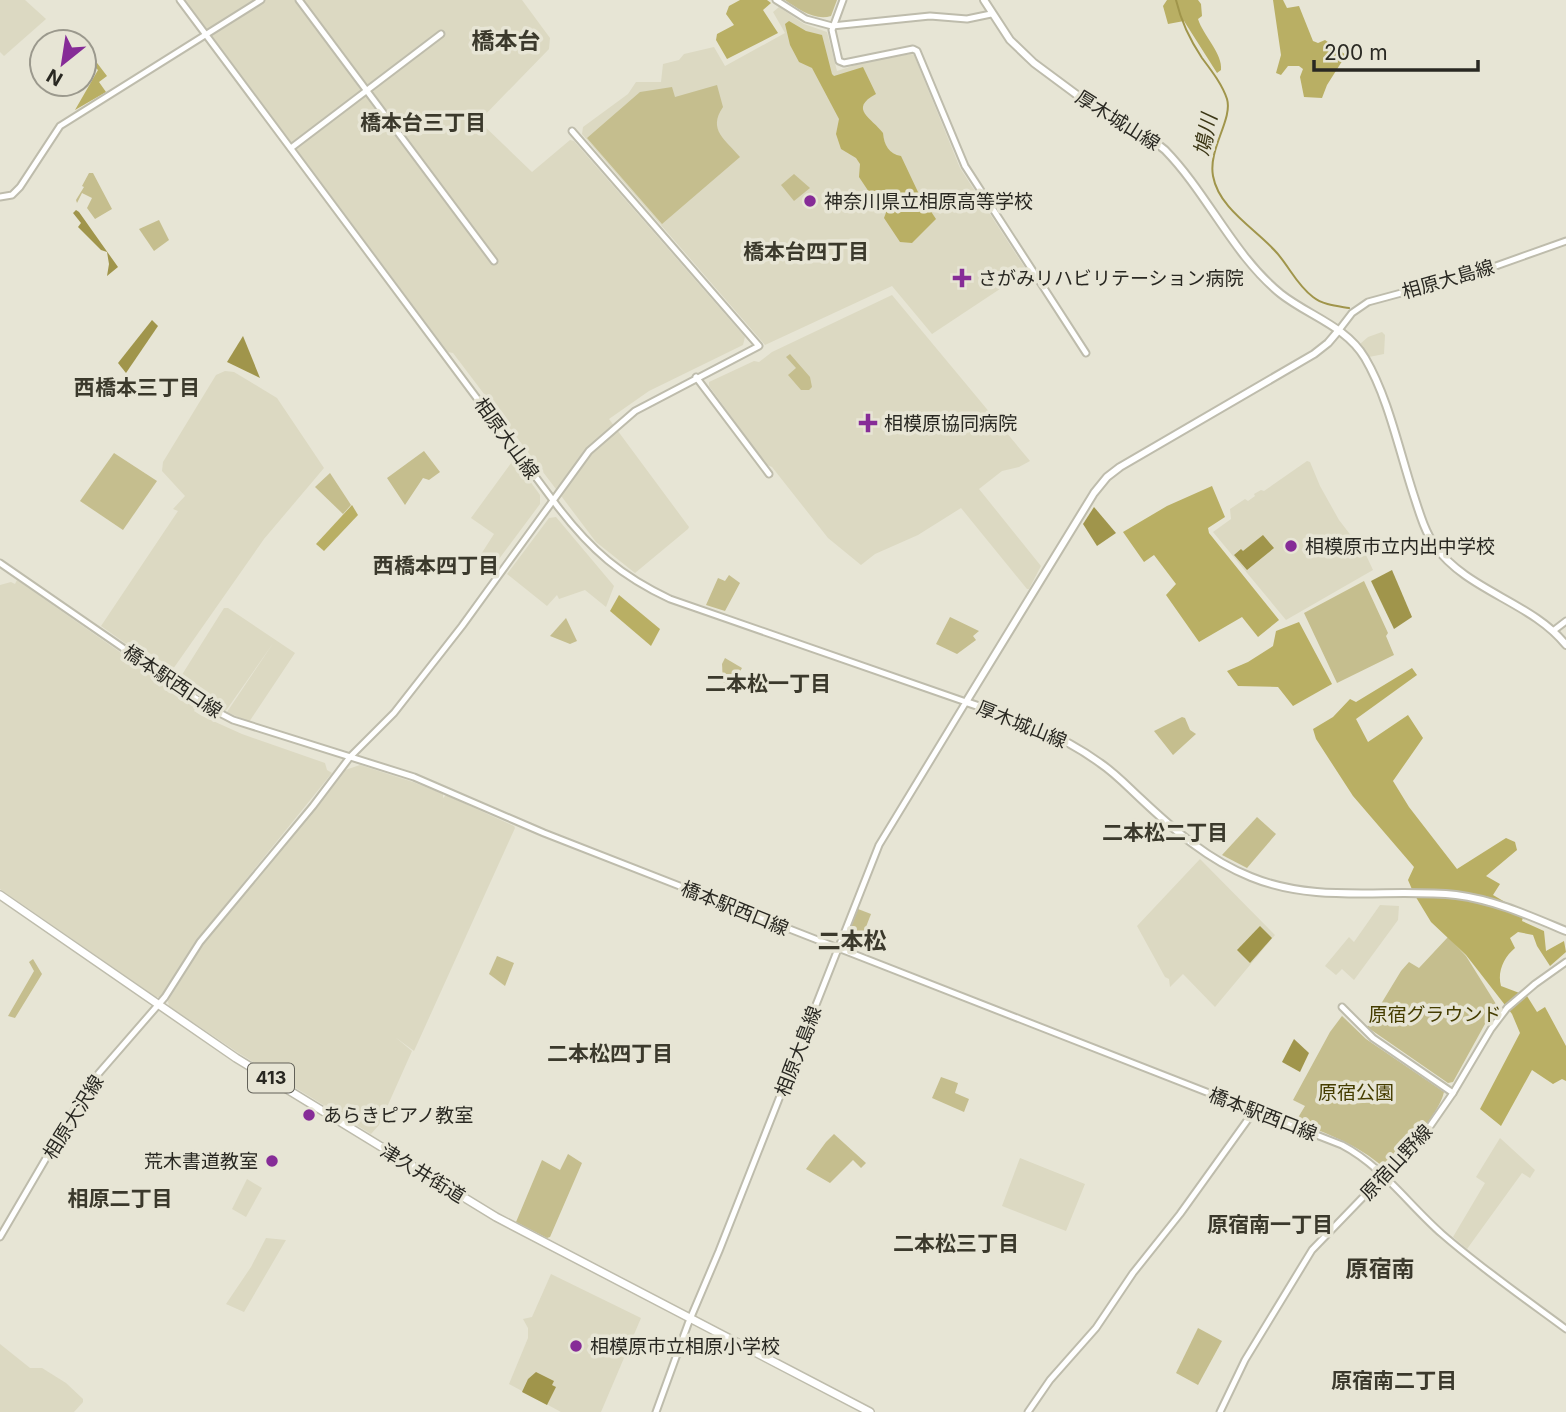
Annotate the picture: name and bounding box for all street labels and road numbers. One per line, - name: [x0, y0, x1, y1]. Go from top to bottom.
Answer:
- street label: 厚木城山線: [1071, 85, 1164, 155]
- street label: 相原大島線: [1399, 255, 1497, 304]
- street label: 相原大山線: [469, 393, 544, 483]
- street label: 橋本駅西口線: [119, 640, 226, 723]
- street label: 厚木城山線: [973, 696, 1070, 753]
- street label: 橋本駅西口線: [678, 876, 792, 940]
- street label: 相原大島線: [771, 1003, 826, 1100]
- road number: 413: [248, 1064, 294, 1092]
- street label: 相原大沢線: [38, 1071, 108, 1164]
- street label: 橋本駅西口線: [1205, 1083, 1320, 1146]
- street label: 原宿山野線: [1356, 1120, 1437, 1205]
- street label: 津久井街道: [376, 1139, 469, 1208]

